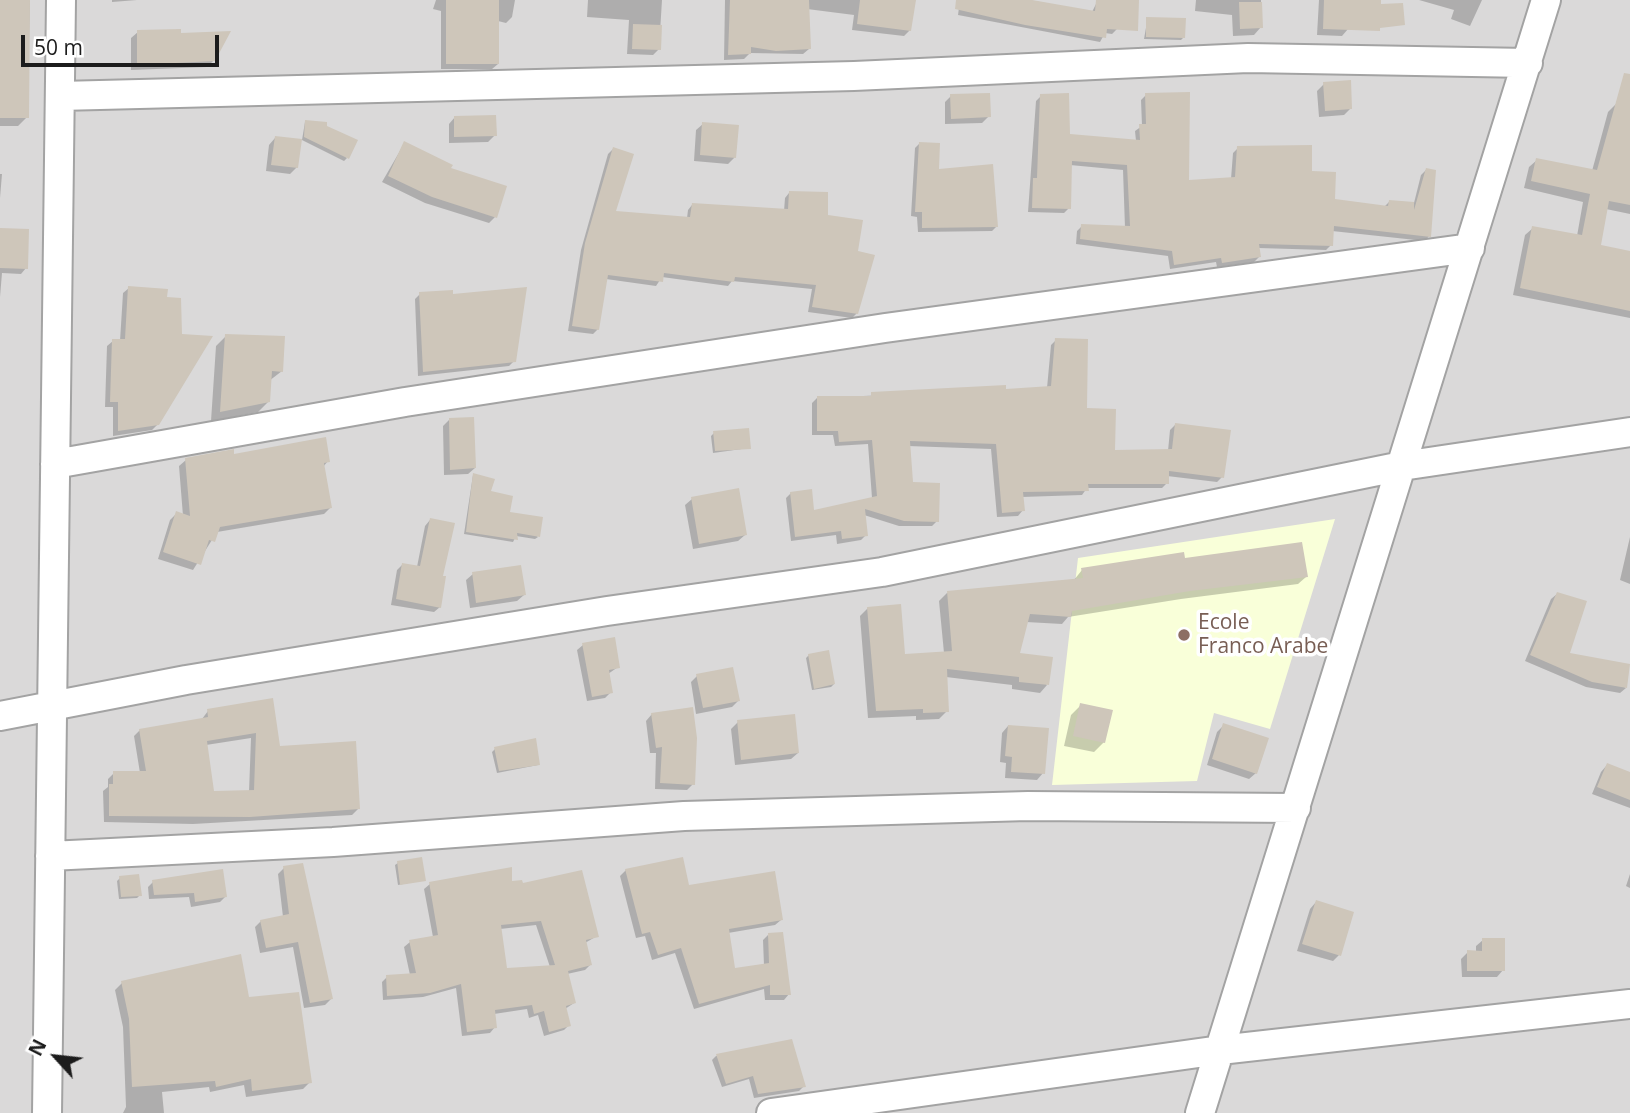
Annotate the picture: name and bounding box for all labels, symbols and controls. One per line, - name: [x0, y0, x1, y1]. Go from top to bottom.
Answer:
- scale bar: [24, 21, 222, 65]
- text: 50 m: [34, 33, 83, 61]
- place label: Ecole Franco Arabe: [1198, 610, 1328, 660]
- marker: Ecole Franco Arabe: [1176, 627, 1192, 643]
- north arrow: [21, 1022, 91, 1092]
- text: N: [22, 1035, 52, 1060]

